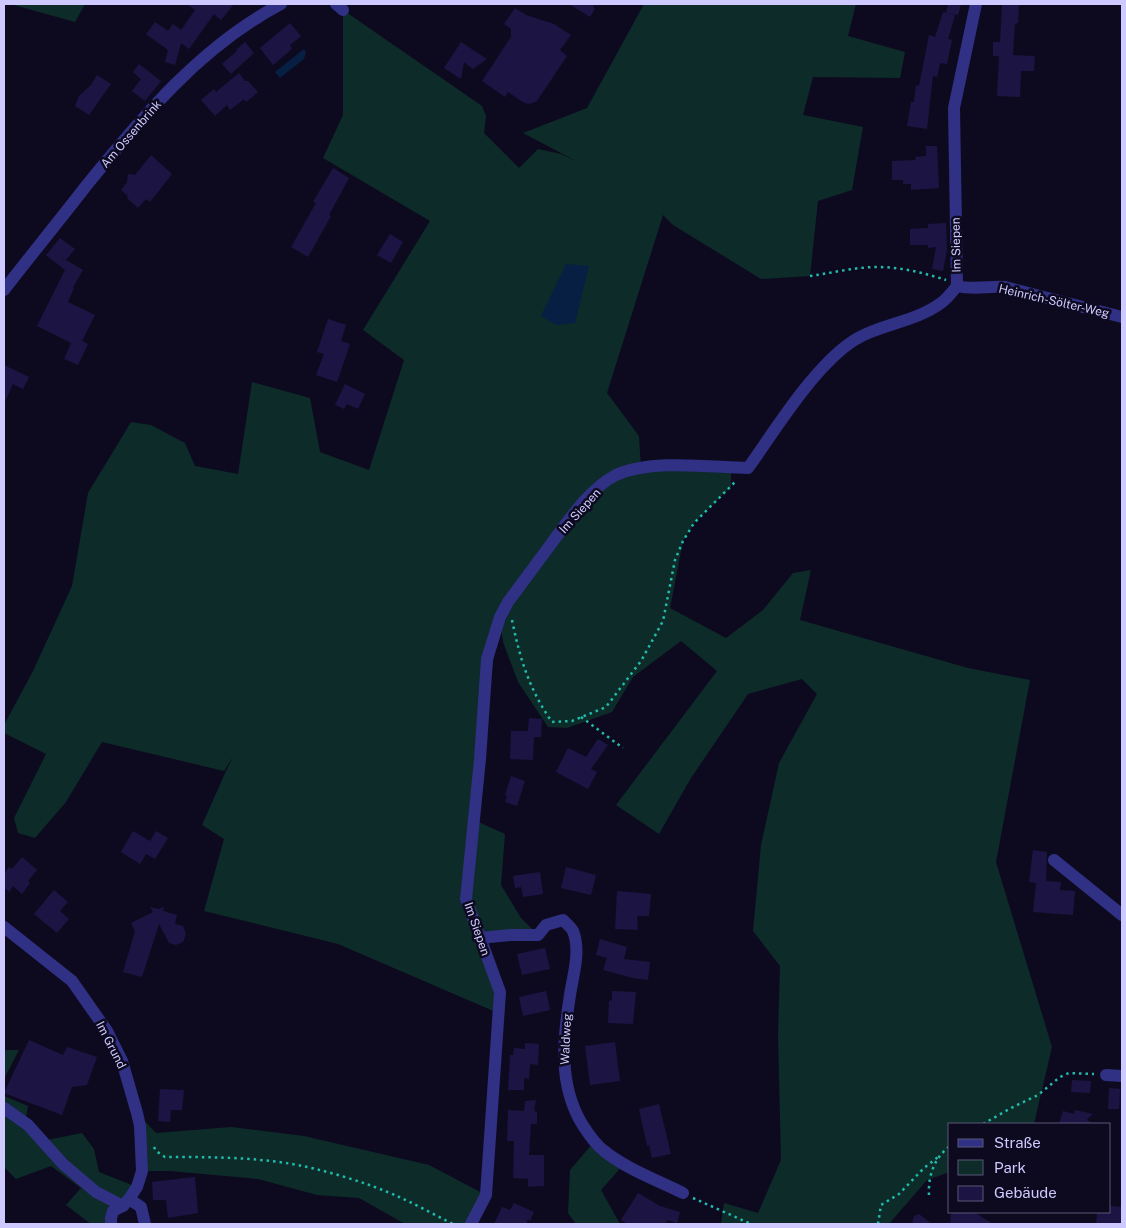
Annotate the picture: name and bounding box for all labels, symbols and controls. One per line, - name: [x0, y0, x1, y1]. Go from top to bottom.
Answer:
- street label: Am Ossenbrink: [98, 97, 164, 171]
- street label: Im Siepen: [949, 217, 963, 273]
- street label: Heinrich-Sölter-Weg: [997, 281, 1111, 321]
- street label: Im Siepen: [556, 486, 604, 536]
- street label: Im Siepen: [461, 901, 493, 958]
- street label: Waldweg: [558, 1013, 574, 1065]
- street label: Im Grund: [93, 1019, 129, 1071]
- legend: [948, 1123, 1111, 1213]
- text: Straße: [994, 1134, 1041, 1151]
- text: Park: [994, 1159, 1026, 1176]
- text: Gebäude: [994, 1184, 1057, 1201]

